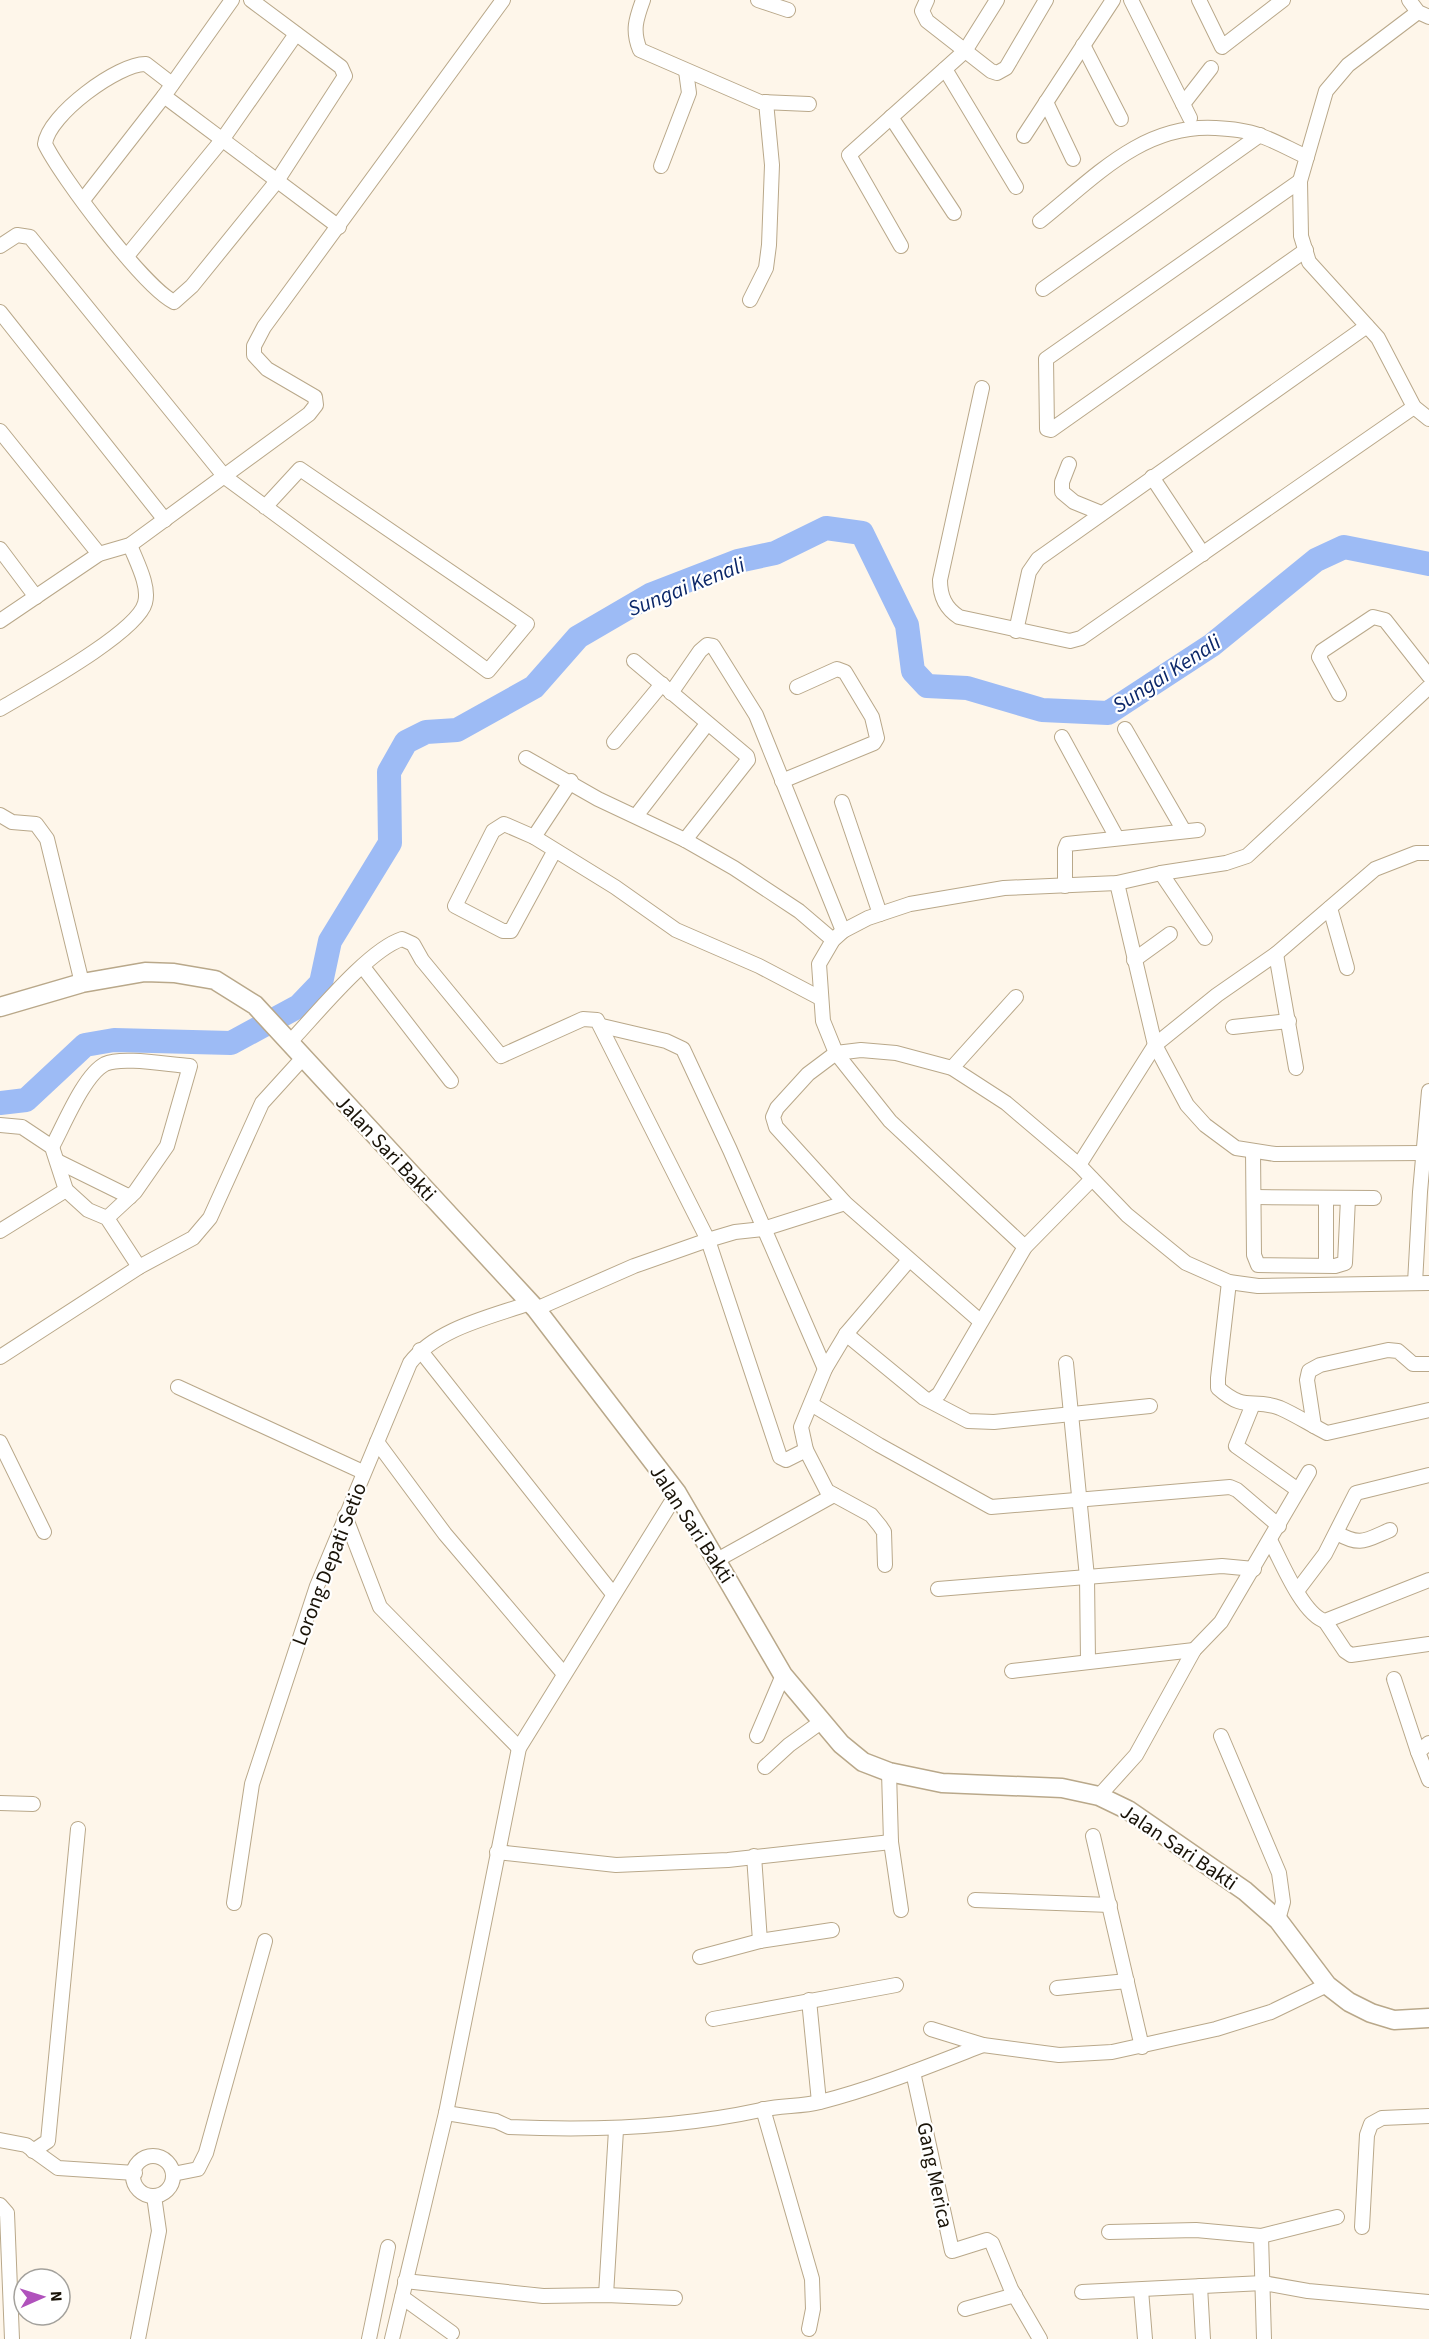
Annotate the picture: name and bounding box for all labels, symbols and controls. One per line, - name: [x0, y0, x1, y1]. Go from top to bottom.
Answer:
- water label: Sungai Kenali: [623, 549, 751, 625]
- water label: Sungai Kenali: [1106, 626, 1228, 721]
- street label: Jalan Sari Bakti: [329, 1088, 443, 1208]
- street label: Jalan Sari Bakti: [642, 1459, 742, 1589]
- street label: Lorong Depati Setio: [284, 1478, 374, 1650]
- street label: Jalan Sari Bakti: [1114, 1797, 1244, 1897]
- street label: Gang Merica: [909, 2119, 961, 2231]
- north arrow: [12, 2267, 72, 2327]
- text: N: [45, 2290, 67, 2302]

